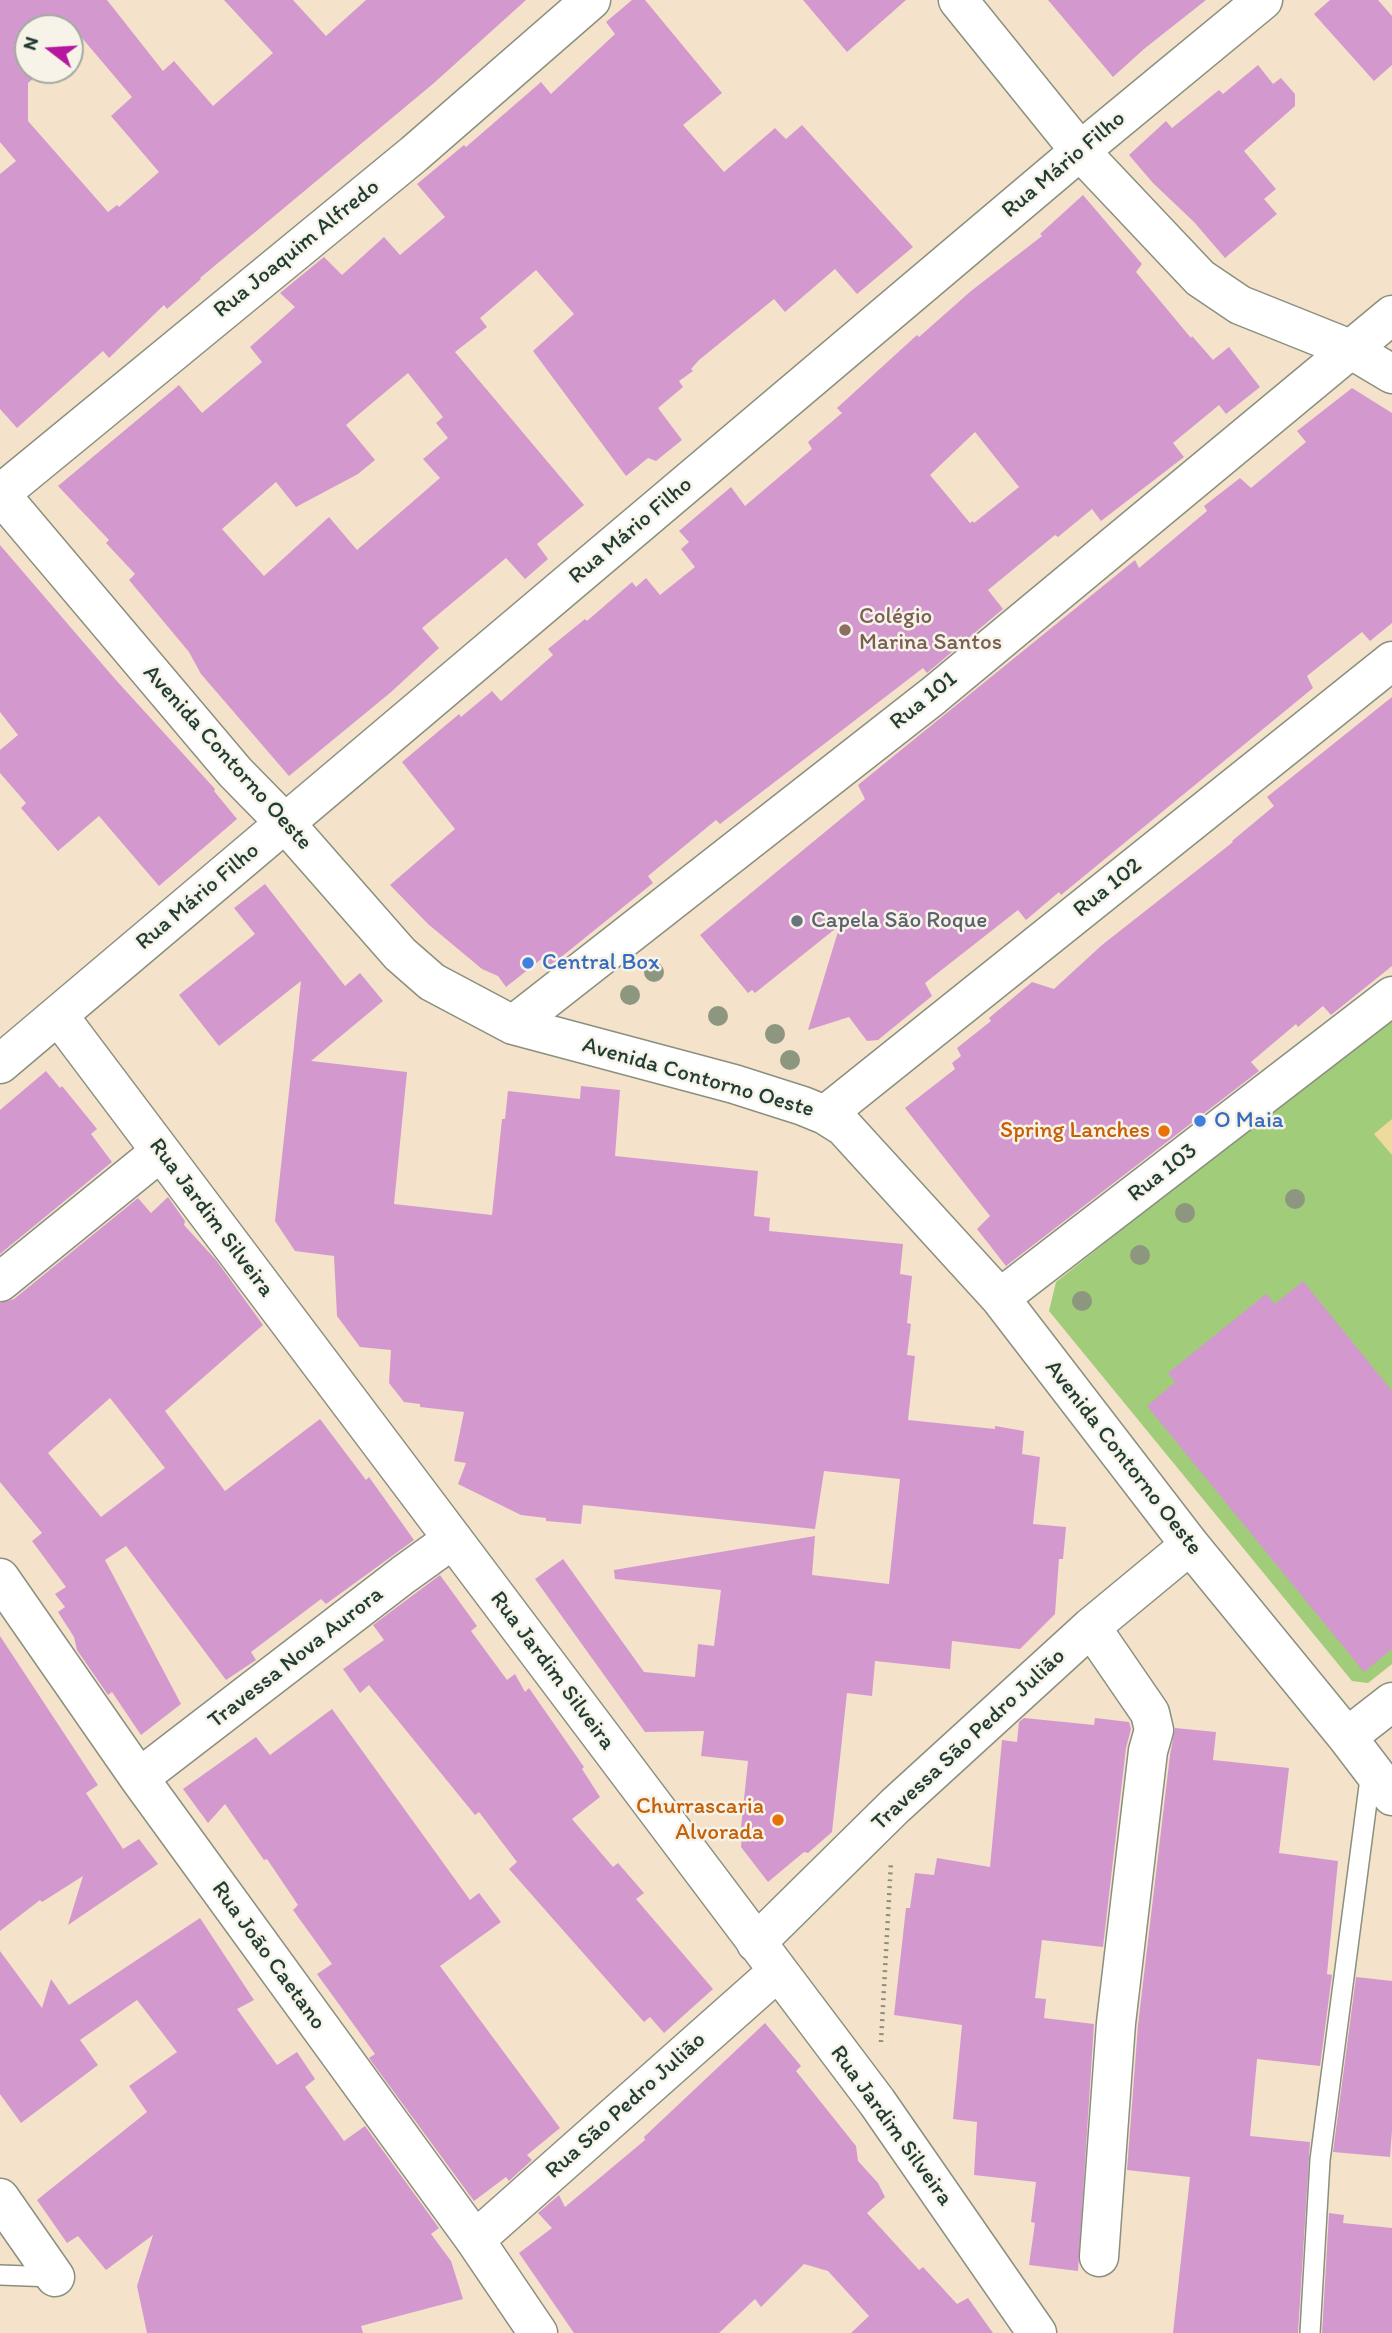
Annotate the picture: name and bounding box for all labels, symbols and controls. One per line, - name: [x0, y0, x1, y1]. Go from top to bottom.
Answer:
- north arrow: [14, 14, 84, 84]
- text: N: [17, 34, 43, 53]
- street label: Rua Mário Filho: [997, 105, 1131, 225]
- street label: Rua Joaquim Alfredo: [208, 174, 386, 324]
- street label: Rua Mário Filho: [564, 471, 698, 591]
- place label: Colégio Marina Santos: [859, 603, 1002, 657]
- marker: Colégio Marina Santos: [837, 622, 853, 638]
- street label: Avenida Contorno Oeste: [137, 660, 317, 856]
- street label: Rua 101: [885, 666, 963, 736]
- street label: Rua Mário Filho: [131, 837, 265, 957]
- street label: Rua 102: [1068, 852, 1148, 924]
- place label: Capela São Roque: [811, 907, 987, 935]
- marker: Capela São Roque: [789, 913, 805, 929]
- place label: Central Box: [542, 949, 660, 977]
- marker: Central Box: [520, 955, 536, 971]
- street label: Avenida Contorno Oeste: [579, 1032, 817, 1124]
- place label: O Maia: [1214, 1107, 1284, 1135]
- marker: O Maia: [1192, 1113, 1208, 1129]
- place label: Spring Lanches: [1000, 1117, 1150, 1145]
- marker: Spring Lanches: [1156, 1123, 1172, 1139]
- street label: Rua Jardim Silveira: [142, 1133, 280, 1303]
- street label: Rua 103: [1123, 1137, 1203, 1209]
- street label: Avenida Contorno Oeste: [1038, 1355, 1208, 1561]
- street label: Travessa Nova Aurora: [203, 1581, 389, 1735]
- street label: Rua Jardim Silveira: [483, 1586, 621, 1756]
- street label: Travessa São Pedro Julião: [866, 1643, 1072, 1837]
- place label: Churrascaria Alvorada: [636, 1793, 764, 1847]
- marker: Churrascaria Alvorada: [770, 1812, 786, 1828]
- street label: Rua João Caetano: [205, 1876, 331, 2036]
- street label: Rua São Pedro Julião: [540, 2027, 712, 2185]
- street label: Rua Jardim Silveira: [824, 2040, 958, 2212]

